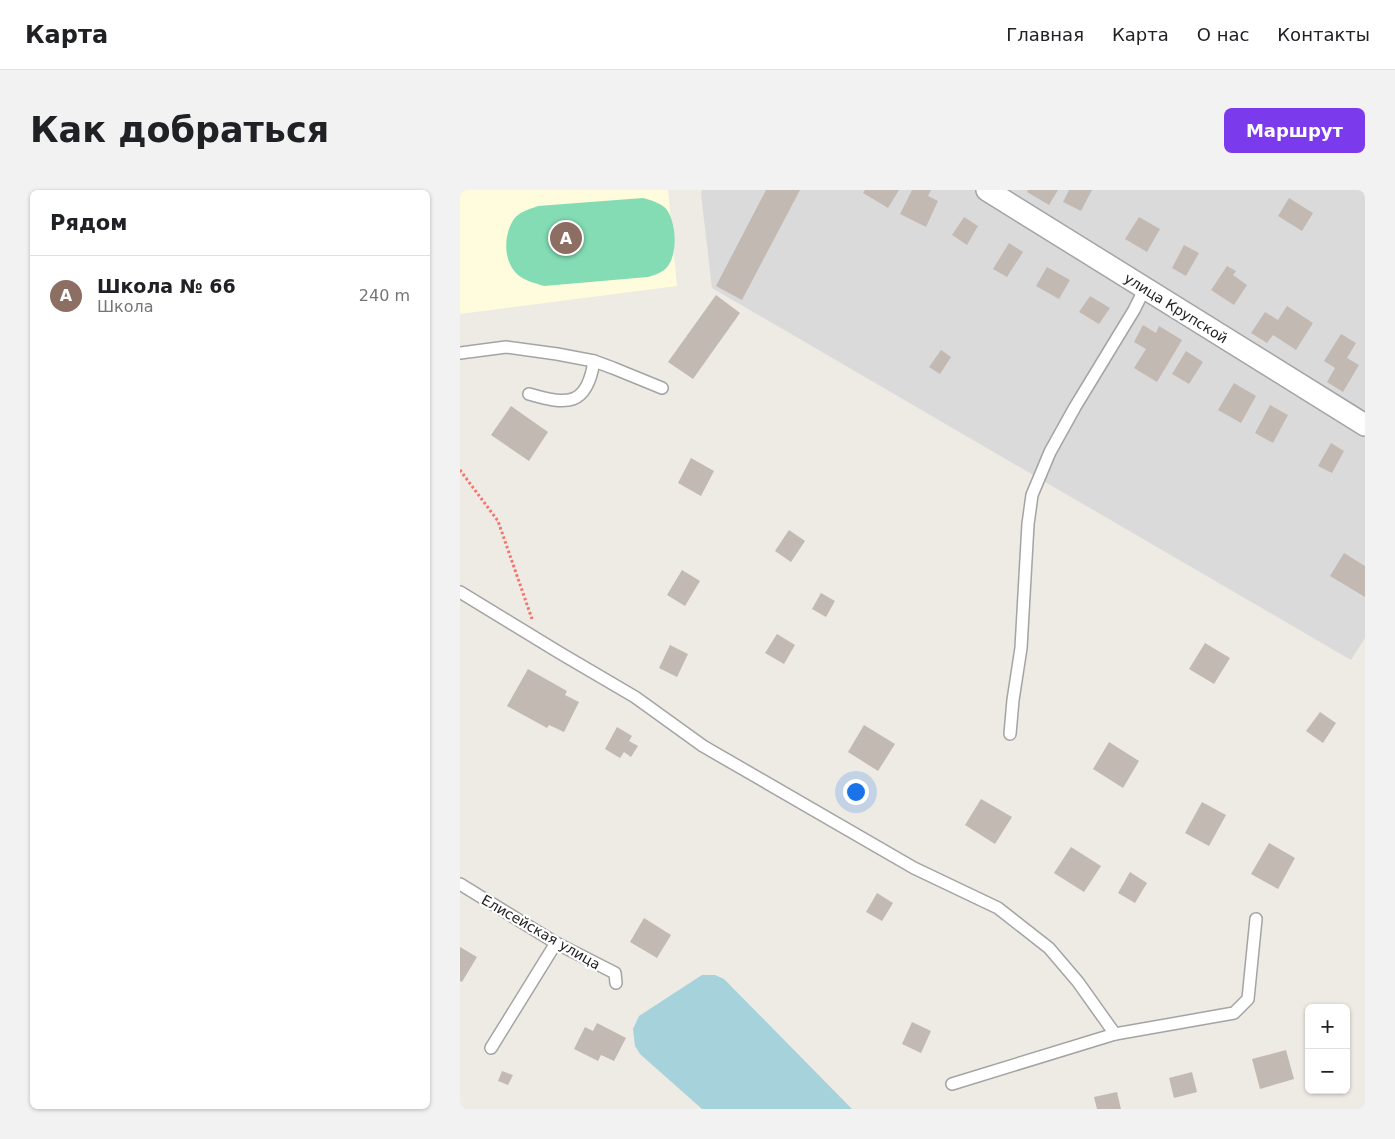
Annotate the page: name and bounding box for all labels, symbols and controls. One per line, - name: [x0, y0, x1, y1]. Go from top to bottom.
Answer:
- text: Карта: [25, 21, 108, 49]
- text: Главная: [1006, 24, 1084, 45]
- text: Карта: [1112, 24, 1169, 45]
- text: О нас: [1197, 24, 1249, 45]
- text: Контакты: [1277, 24, 1370, 45]
- button: Маршрут: [1224, 108, 1365, 153]
- text: Как добраться: [30, 110, 329, 150]
- text: Рядом: [50, 211, 127, 235]
- pin: A: [550, 219, 582, 257]
- street label: улица Крупской: [1121, 270, 1231, 346]
- text: Школа № 66: [97, 275, 236, 297]
- text: A: [60, 286, 72, 305]
- text: 240 m: [359, 286, 410, 305]
- text: Школа: [97, 297, 154, 316]
- your location: [843, 779, 869, 805]
- street label: Елисейская улица: [479, 891, 603, 973]
- map controls: [1305, 1004, 1350, 1094]
- button: +: [1305, 1004, 1350, 1049]
- button: −: [1305, 1049, 1350, 1094]

